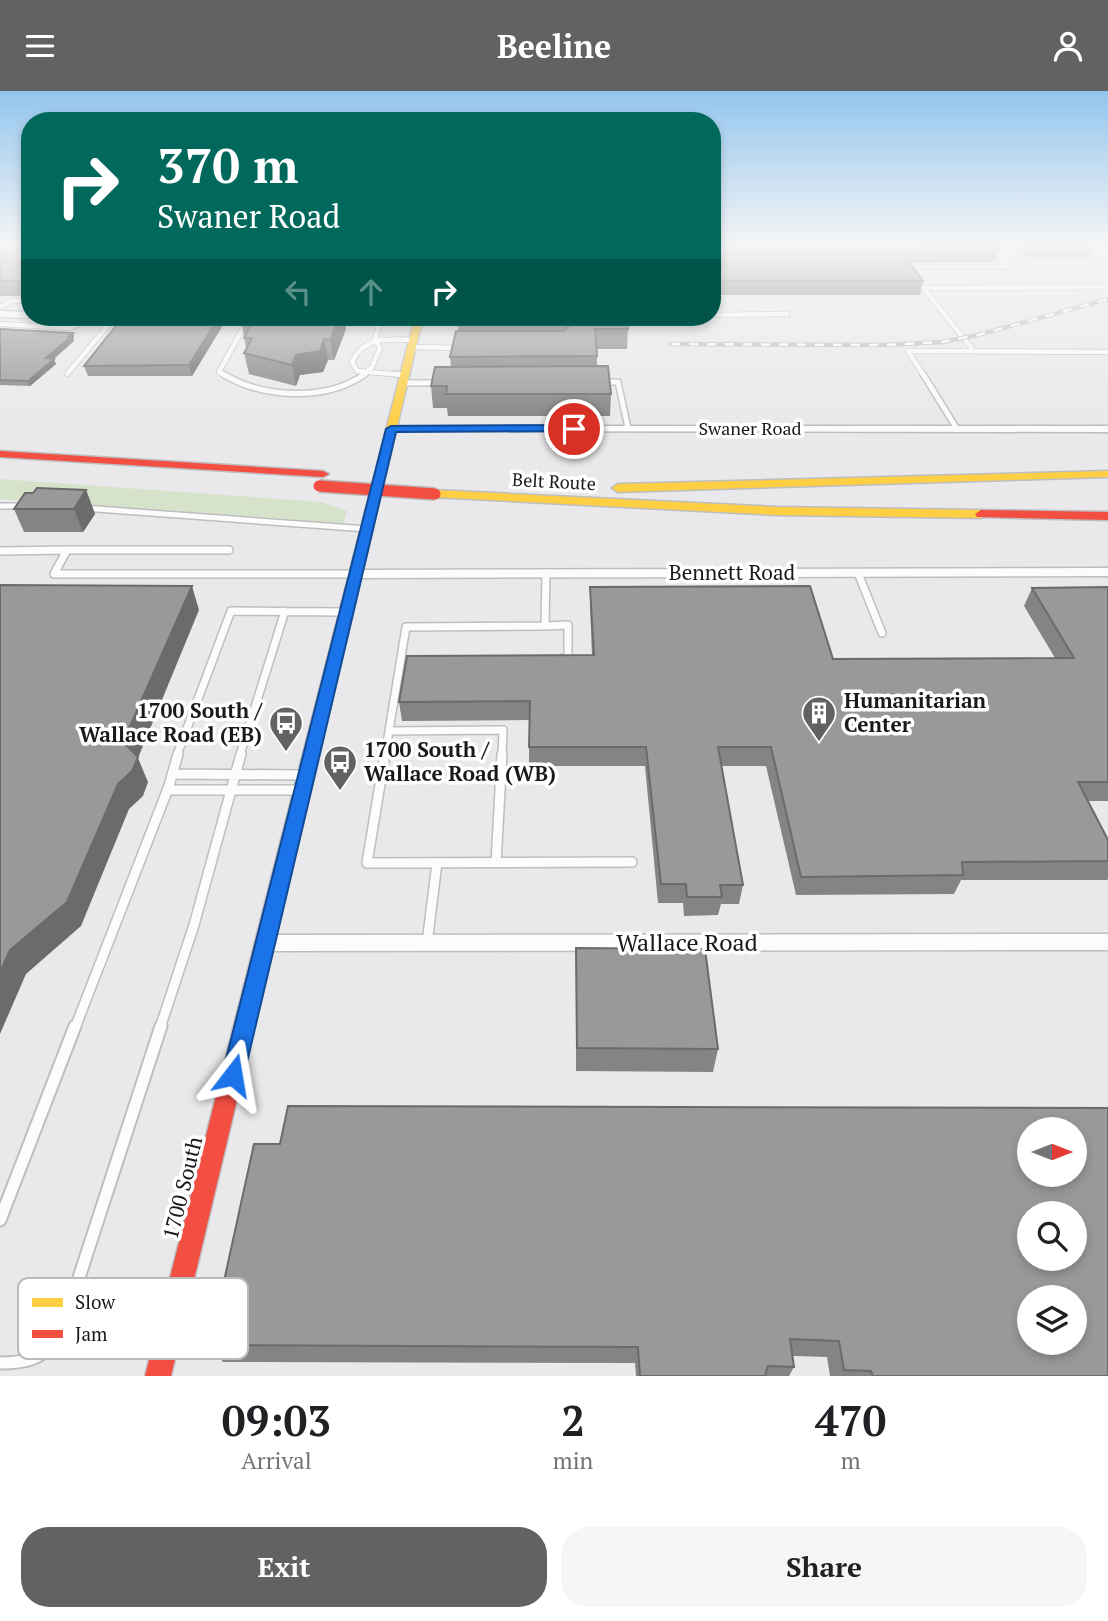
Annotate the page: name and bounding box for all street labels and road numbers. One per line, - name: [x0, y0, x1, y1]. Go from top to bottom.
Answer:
- street label: Swaner Road: [698, 416, 802, 440]
- street label: Belt Route: [512, 467, 596, 495]
- street label: Bennett Road: [669, 558, 796, 586]
- street label: Wallace Road: [616, 926, 758, 958]
- street label: 1700 South: [156, 1133, 208, 1242]

